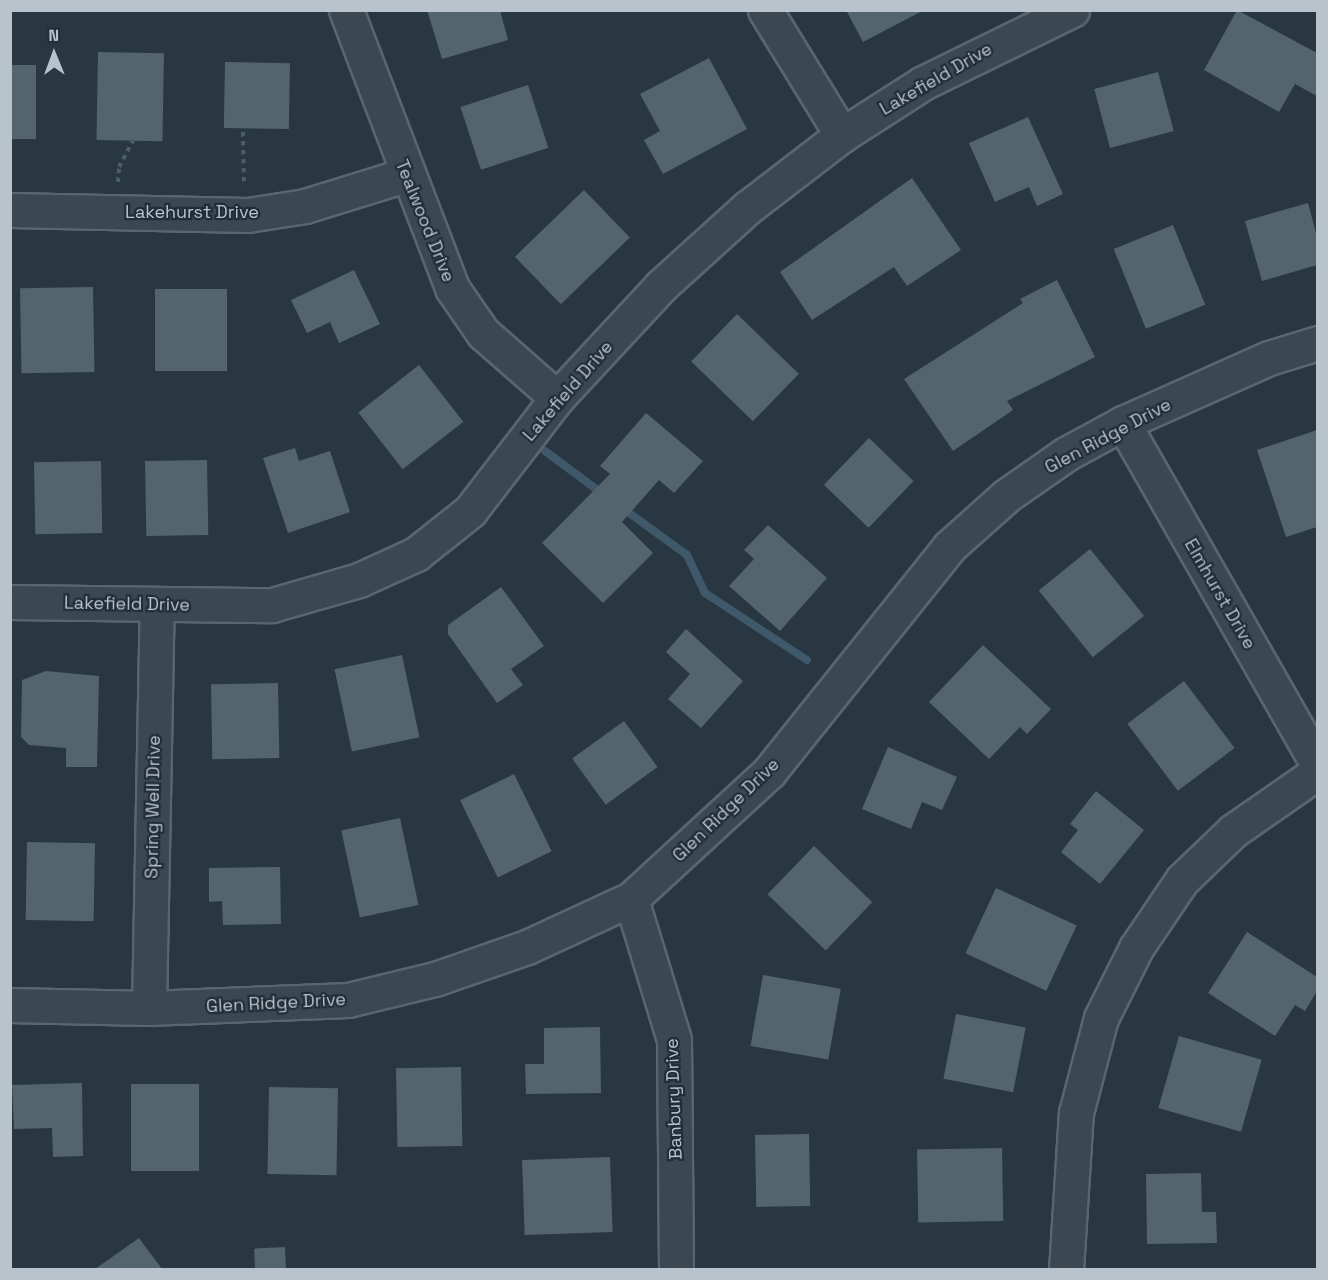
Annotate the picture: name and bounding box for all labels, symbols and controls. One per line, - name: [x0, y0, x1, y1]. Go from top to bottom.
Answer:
- north arrow: [24, 24, 84, 84]
- text: N: [48, 25, 59, 46]
- street label: Lakefield Drive: [876, 38, 996, 120]
- street label: Tealwood Drive: [391, 157, 459, 285]
- street label: Lakehurst Drive: [125, 201, 259, 223]
- street label: Lakefield Drive: [519, 336, 617, 446]
- street label: Glen Ridge Drive: [1041, 394, 1175, 478]
- street label: Elmhurst Drive: [1180, 535, 1260, 653]
- street label: Lakefield Drive: [64, 592, 190, 616]
- street label: Spring Well Drive: [141, 735, 165, 879]
- street label: Glen Ridge Drive: [668, 754, 784, 866]
- street label: Glen Ridge Drive: [206, 989, 346, 1017]
- street label: Banbury Drive: [661, 1038, 687, 1160]

